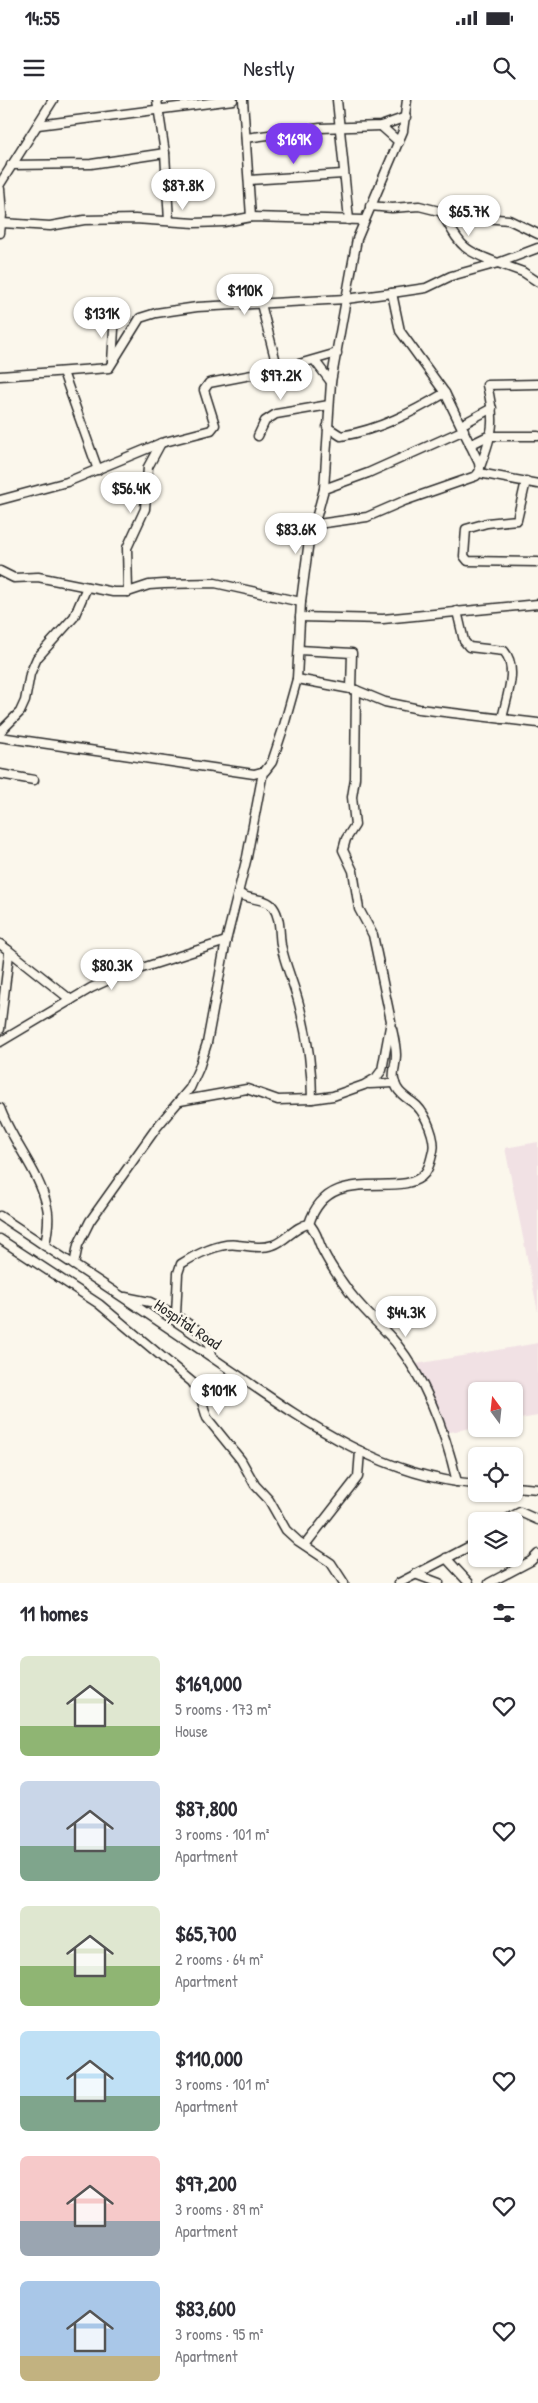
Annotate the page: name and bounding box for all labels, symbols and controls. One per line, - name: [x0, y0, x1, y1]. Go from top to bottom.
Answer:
- text: 14:55: [25, 5, 60, 31]
- text: Nestly: [243, 53, 295, 83]
- icon: menu: [20, 54, 48, 82]
- icon: search: [490, 54, 518, 82]
- pin: $169K: [259, 122, 329, 165]
- text: $169K: [277, 128, 311, 150]
- pin: $87.8K: [142, 168, 224, 211]
- text: $87.8K: [162, 174, 204, 196]
- pin: $65.7K: [428, 194, 510, 237]
- text: $65.7K: [449, 200, 489, 222]
- pin: $110K: [210, 274, 280, 316]
- text: $110K: [227, 279, 263, 301]
- pin: $131K: [67, 296, 137, 339]
- text: $131K: [84, 302, 120, 324]
- pin: $97.2K: [240, 358, 322, 401]
- text: $97.2K: [260, 364, 302, 386]
- pin: $56.4K: [90, 472, 172, 514]
- text: $56.4K: [111, 477, 151, 499]
- pin: $83.6K: [255, 512, 337, 555]
- text: $83.6K: [276, 518, 316, 540]
- pin: $80.3K: [71, 948, 153, 991]
- text: $80.3K: [91, 954, 133, 976]
- street label: Hospital Road: [150, 1294, 226, 1354]
- pin: $44.3K: [365, 1296, 447, 1338]
- text: $44.3K: [386, 1301, 426, 1323]
- pin: $101K: [184, 1374, 254, 1416]
- text: $101K: [201, 1379, 237, 1401]
- north arrow: [468, 1382, 522, 1438]
- map controls: [468, 1382, 523, 1567]
- button: locate: [468, 1447, 523, 1502]
- button: layers: [468, 1512, 523, 1567]
- text: 11 homes: [20, 1599, 88, 1628]
- icon: filters: [490, 1599, 518, 1627]
- text: $169,000: [175, 1669, 242, 1698]
- icon: home: [60, 1676, 120, 1736]
- icon: heart: [490, 1692, 518, 1720]
- text: 5 rooms · 173 m²: [175, 1698, 271, 1720]
- text: House: [175, 1720, 208, 1742]
- text: $87,800: [175, 1794, 237, 1823]
- icon: home: [60, 1801, 120, 1861]
- icon: heart: [490, 1817, 518, 1845]
- text: 3 rooms · 101 m²: [175, 1823, 270, 1845]
- text: Apartment: [175, 1845, 238, 1867]
- text: $65,700: [175, 1919, 236, 1948]
- icon: home: [60, 1926, 120, 1986]
- icon: heart: [490, 1942, 518, 1970]
- text: 2 rooms · 64 m²: [175, 1948, 263, 1970]
- text: Apartment: [175, 1970, 238, 1992]
- text: $110,000: [175, 2044, 243, 2073]
- icon: home: [60, 2051, 120, 2111]
- icon: heart: [490, 2067, 518, 2095]
- text: 3 rooms · 101 m²: [175, 2073, 270, 2095]
- text: Apartment: [175, 2095, 238, 2117]
- text: $97,200: [175, 2169, 237, 2198]
- icon: home: [60, 2176, 120, 2236]
- icon: heart: [490, 2192, 518, 2220]
- text: 3 rooms · 89 m²: [175, 2198, 264, 2220]
- text: Apartment: [175, 2220, 238, 2242]
- text: $83,600: [175, 2294, 236, 2323]
- icon: home: [60, 2301, 120, 2361]
- icon: heart: [490, 2317, 518, 2345]
- text: 3 rooms · 95 m²: [175, 2323, 263, 2345]
- text: Apartment: [175, 2345, 238, 2367]

